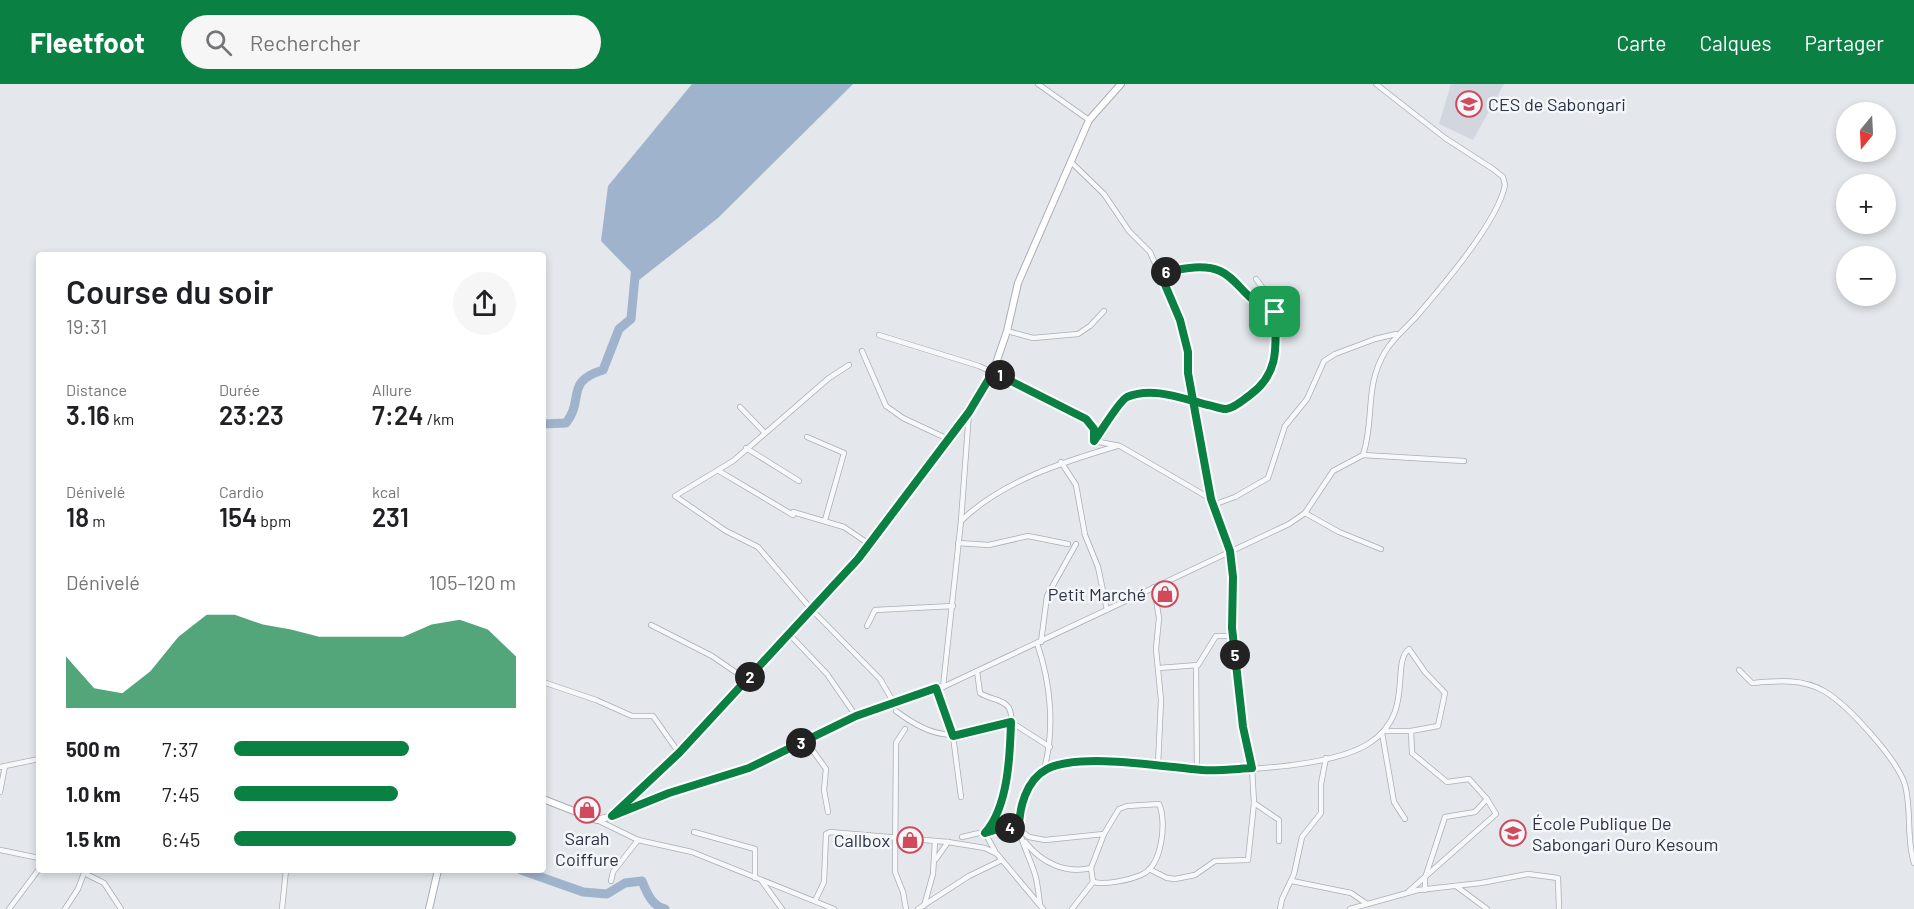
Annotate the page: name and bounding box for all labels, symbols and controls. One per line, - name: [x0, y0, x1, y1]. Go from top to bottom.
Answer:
- search box: [181, 15, 601, 69]
- text: Fleetfoot: [30, 25, 145, 59]
- icon: search: [202, 26, 235, 59]
- text: Rechercher: [250, 29, 361, 55]
- text: Carte: [1617, 30, 1666, 55]
- text: Calques: [1699, 30, 1772, 55]
- text: Partager: [1805, 30, 1884, 55]
- school or university icon: CES de Sabongari: [1454, 89, 1484, 119]
- place label: CES de Sabongari: [1488, 93, 1626, 115]
- north arrow: [1836, 102, 1896, 162]
- map controls: [1836, 102, 1896, 306]
- button: +: [1836, 174, 1896, 234]
- button: −: [1836, 246, 1896, 306]
- pin: 6: [1151, 257, 1181, 287]
- text: 6: [1162, 262, 1170, 281]
- text: Course du soir: [66, 271, 274, 311]
- button: share: [453, 272, 516, 335]
- pin: [1249, 286, 1300, 337]
- icon: arrive: [1258, 295, 1291, 328]
- text: 19:31: [66, 314, 107, 338]
- pin: 1: [985, 360, 1015, 390]
- text: 1: [997, 365, 1003, 384]
- text: Distance: [66, 380, 127, 399]
- text: Durée: [219, 380, 260, 399]
- text: Allure: [372, 380, 412, 399]
- text: 3.16: [66, 399, 110, 430]
- text: 23:23: [219, 399, 284, 430]
- text: 7:24: [372, 399, 423, 430]
- text: km: [110, 409, 134, 428]
- text: /km: [423, 409, 454, 428]
- text: Dénivelé: [66, 482, 125, 501]
- text: Cardio: [219, 482, 264, 501]
- text: kcal: [372, 482, 400, 501]
- text: 18: [66, 501, 89, 532]
- text: 154: [219, 501, 257, 532]
- text: 231: [372, 501, 409, 532]
- text: m: [89, 511, 105, 530]
- text: bpm: [257, 511, 291, 530]
- text: Dénivelé: [66, 570, 140, 594]
- text: 105–120 m: [429, 570, 516, 594]
- shop icon: Petit Marché: [1150, 579, 1180, 609]
- place label: Petit Marché: [1048, 583, 1146, 605]
- pin: 5: [1220, 640, 1250, 670]
- text: 5: [1231, 645, 1239, 664]
- pin: 2: [735, 662, 765, 692]
- text: 2: [746, 667, 754, 686]
- pin: 3: [786, 728, 816, 758]
- text: 3: [797, 733, 805, 752]
- text: 500 m: [66, 737, 120, 761]
- text: 7:37: [162, 737, 198, 761]
- text: 1.0 km: [66, 782, 121, 806]
- text: 7:45: [162, 782, 200, 806]
- shop icon: Sarah Coiffure: [572, 795, 602, 825]
- place label: École Publique De Sabongari Ouro Kesoum: [1532, 812, 1718, 855]
- pin: 4: [995, 813, 1025, 843]
- text: 4: [1005, 818, 1015, 837]
- school or university icon: École Publique De Sabongari Ouro Kesoum: [1498, 818, 1528, 848]
- shop icon: Callbox: [895, 825, 925, 855]
- text: 1.5 km: [66, 827, 121, 851]
- text: 6:45: [162, 827, 200, 851]
- place label: Sarah Coiffure: [555, 827, 619, 870]
- place label: Callbox: [834, 829, 890, 851]

